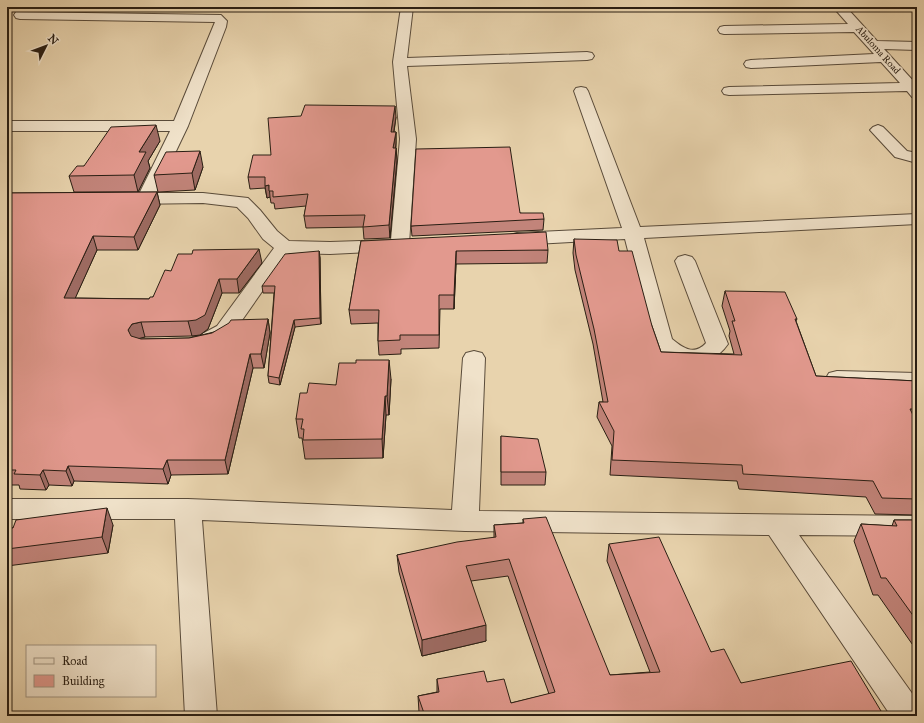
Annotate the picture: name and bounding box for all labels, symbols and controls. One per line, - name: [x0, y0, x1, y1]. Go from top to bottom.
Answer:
- street label: Abuloma Road: [853, 23, 903, 77]
- north arrow: [26, 26, 66, 66]
- text: N: [45, 32, 61, 48]
- legend: [26, 645, 156, 697]
- text: Road: [62, 654, 88, 668]
- text: Building: [62, 674, 105, 689]

